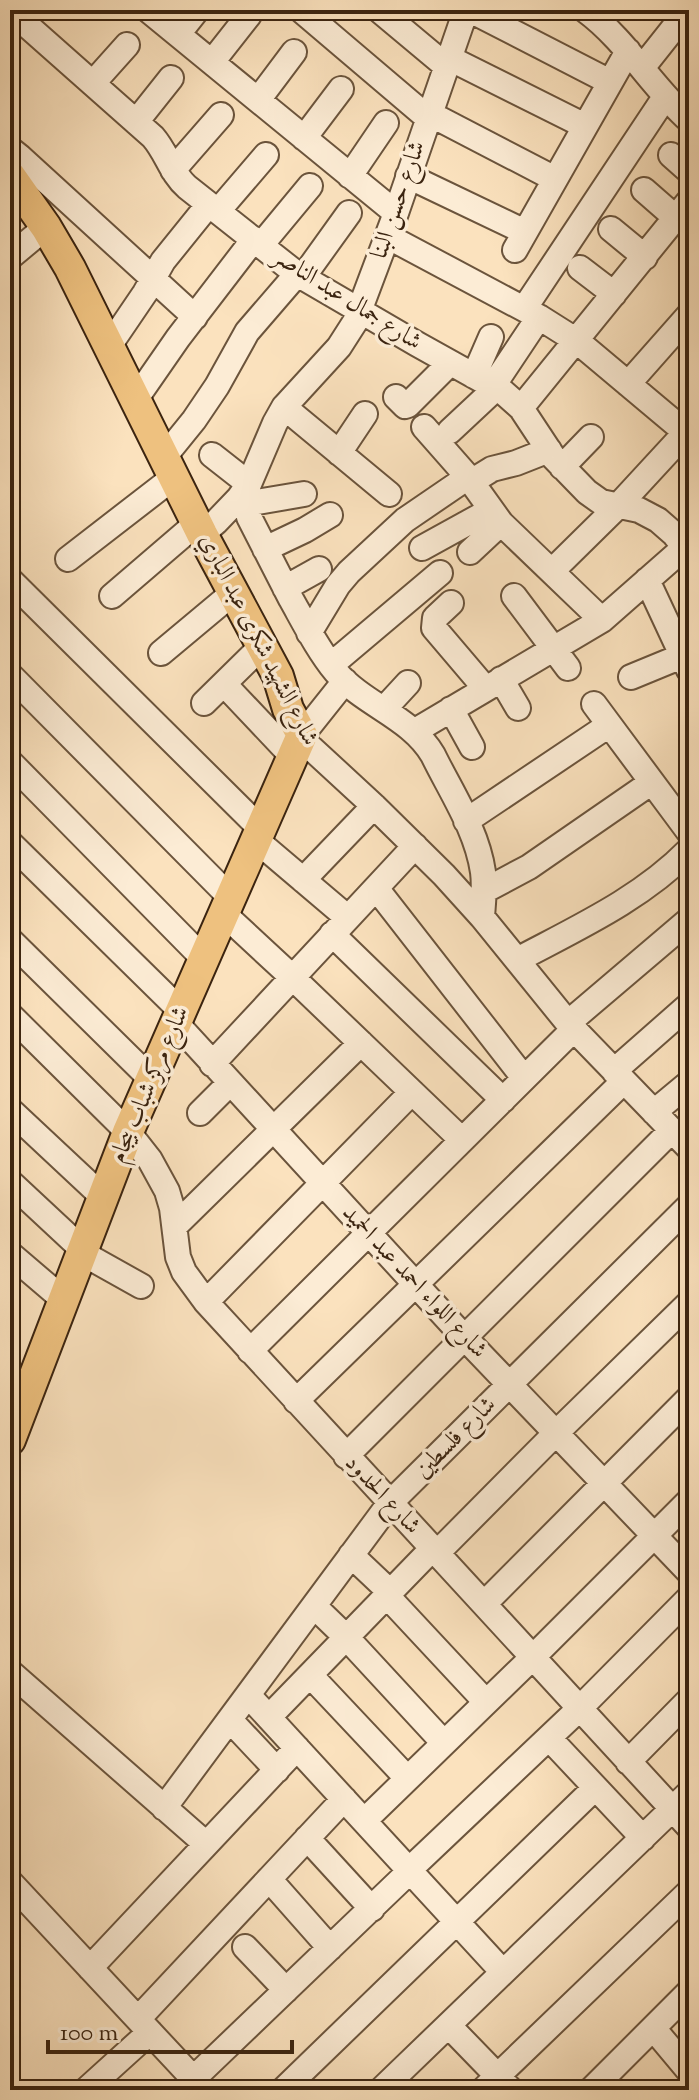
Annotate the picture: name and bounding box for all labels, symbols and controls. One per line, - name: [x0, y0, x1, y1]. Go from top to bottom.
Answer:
- street label: شارع حسن البنا: [363, 136, 436, 264]
- street label: شارع جمال عبد الناصر: [263, 239, 428, 360]
- street label: شارع الشهيد شكرى عبد الباري: [189, 528, 326, 752]
- street label: شارع مركز شباب بيجام: [102, 1001, 200, 1169]
- street label: شارع اللواء احمد عبد الحميد: [333, 1197, 495, 1367]
- street label: شارع فلسطين: [407, 1389, 505, 1487]
- street label: شارع الحدود: [335, 1447, 428, 1543]
- scale bar: [48, 2004, 292, 2054]
- text: 100 m: [60, 2017, 118, 2051]

